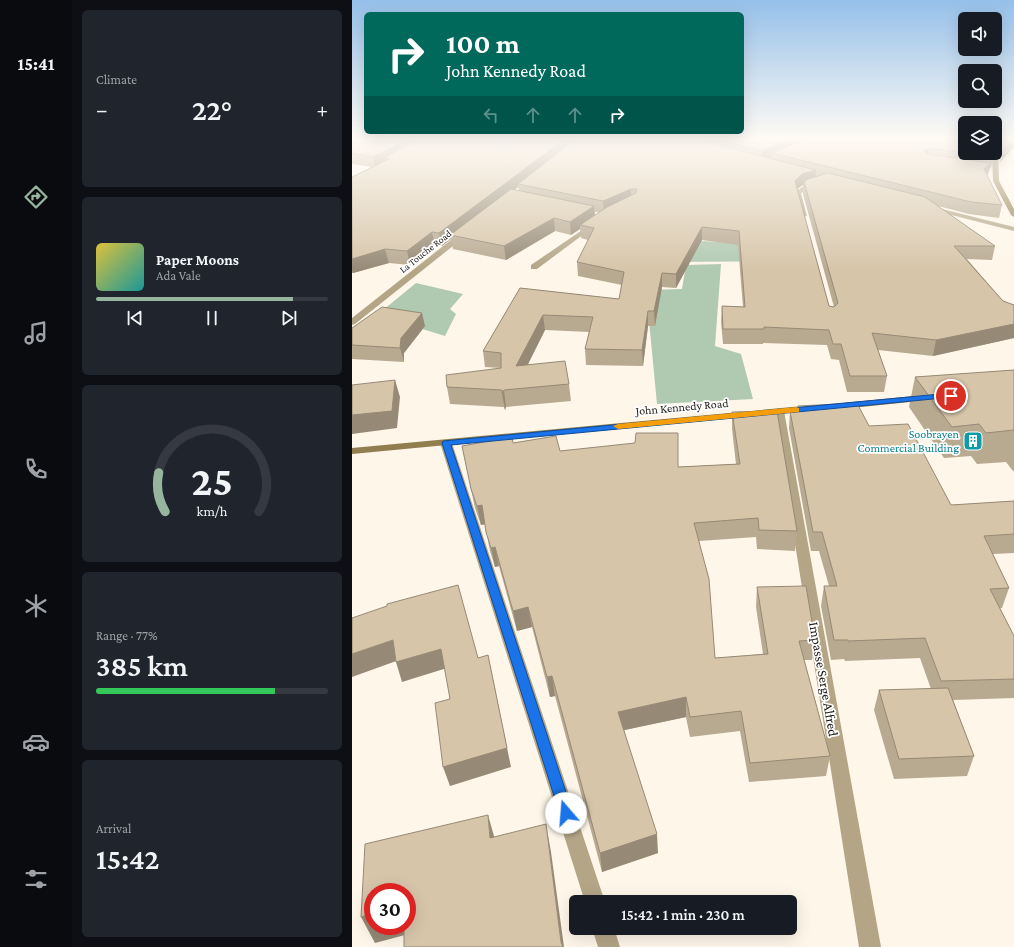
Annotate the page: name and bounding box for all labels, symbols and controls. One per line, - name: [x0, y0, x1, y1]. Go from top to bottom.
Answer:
- map controls: [958, 12, 1002, 160]
- button: sound: [958, 12, 1002, 56]
- icon: right: [380, 28, 432, 80]
- text: 100 m: [446, 28, 520, 59]
- text: 15:41: [17, 54, 55, 74]
- text: John Kennedy Road: [446, 61, 586, 81]
- button: search: [958, 64, 1002, 108]
- text: Climate: [96, 72, 137, 87]
- text: 22°: [192, 93, 232, 126]
- text: −: [96, 97, 108, 122]
- text: +: [316, 97, 328, 122]
- icon: left: [480, 104, 502, 126]
- icon: ahead: [522, 104, 544, 126]
- icon: ahead: [564, 104, 586, 126]
- icon: right: [606, 104, 628, 126]
- button: layers: [958, 116, 1002, 160]
- icon: directions: [22, 183, 50, 211]
- street label: La Touche Road: [397, 227, 454, 275]
- text: Paper Moons: [156, 252, 239, 268]
- text: Ada Vale: [156, 268, 201, 283]
- icon: previous: [124, 307, 146, 329]
- icon: pause: [201, 307, 223, 329]
- icon: next: [278, 307, 300, 329]
- icon: music: [22, 319, 50, 347]
- pin: [934, 379, 968, 413]
- icon: arrive: [940, 385, 962, 407]
- street label: John Kennedy Road: [634, 396, 730, 418]
- place label: Soobrayen Commercial Building: [857, 427, 960, 455]
- building icon: Soobrayen Commercial Building: [962, 430, 984, 452]
- icon: phone: [22, 455, 50, 483]
- text: 25: [191, 457, 233, 503]
- text: km/h: [197, 502, 228, 518]
- icon: climate: [22, 592, 50, 620]
- street label: Impasse Serge Alfred: [806, 621, 842, 738]
- text: Range · 77%: [96, 628, 158, 643]
- text: 385 km: [96, 649, 188, 682]
- icon: car: [22, 728, 50, 756]
- position arrow: [545, 792, 587, 834]
- text: Arrival: [96, 821, 131, 836]
- text: 15:42: [96, 842, 159, 875]
- icon: filters: [22, 865, 50, 893]
- speed limit sign: 30: [364, 883, 416, 935]
- text: 15:42 · 1 min · 230 m: [621, 907, 745, 923]

